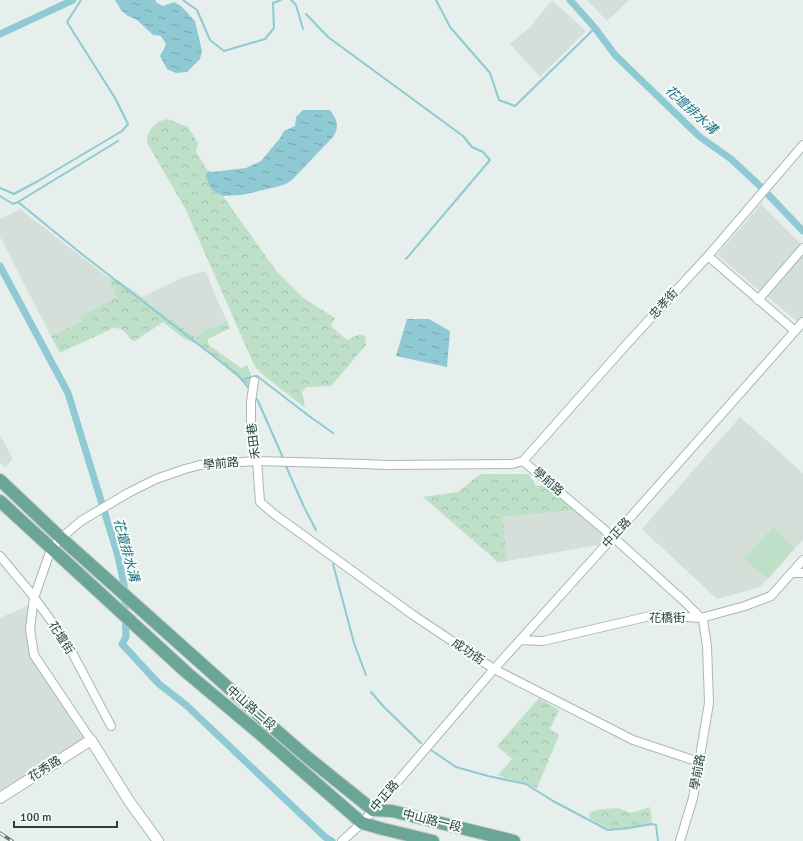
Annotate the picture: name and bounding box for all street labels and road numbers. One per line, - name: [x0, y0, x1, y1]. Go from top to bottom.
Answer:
- street label: 忠孝街: [646, 286, 682, 322]
- street label: 禾田巷: [244, 422, 264, 460]
- street label: 學前路: [202, 455, 240, 473]
- street label: 學前路: [529, 465, 567, 499]
- street label: 中正路: [599, 515, 635, 551]
- street label: 花橋街: [649, 611, 685, 626]
- street label: 花壇街: [45, 619, 77, 657]
- street label: 成功街: [449, 636, 487, 668]
- street label: 中山路二段: [223, 683, 279, 733]
- street label: 花秀路: [26, 753, 64, 785]
- street label: 學前路: [687, 753, 709, 791]
- street label: 中正路: [368, 777, 402, 815]
- street label: 中山路一段: [401, 806, 463, 836]

